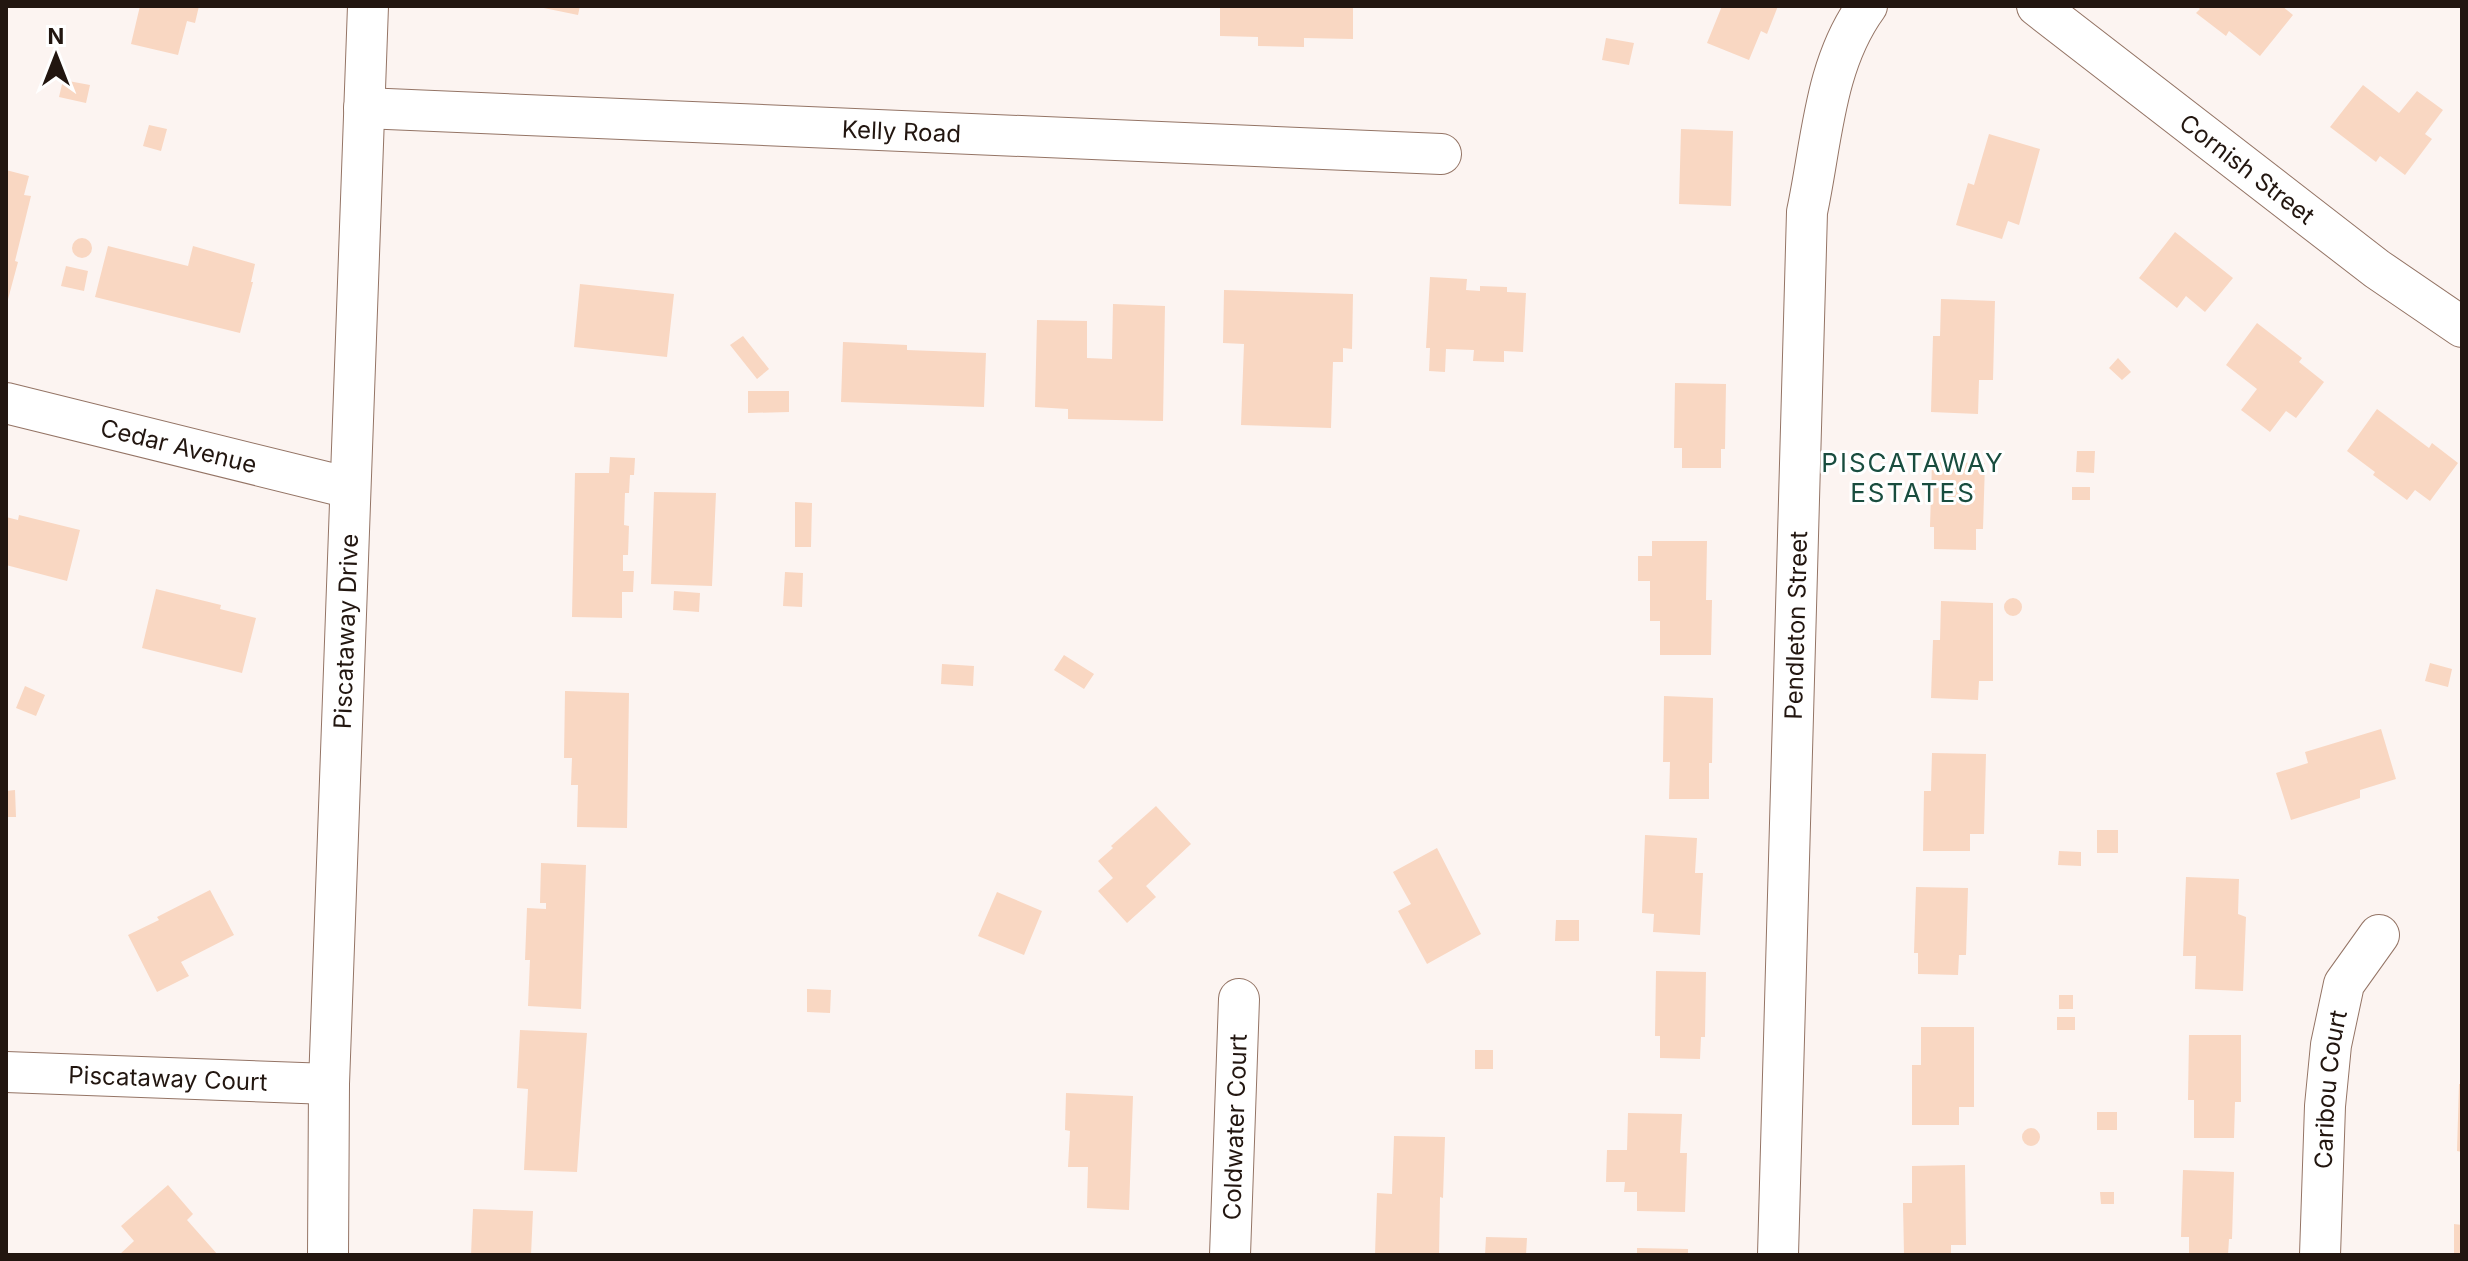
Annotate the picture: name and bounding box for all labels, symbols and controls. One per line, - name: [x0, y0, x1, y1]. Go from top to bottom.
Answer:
- north arrow: [16, 16, 96, 96]
- text: N: [48, 23, 64, 49]
- street label: Cornish Street: [2174, 107, 2321, 230]
- street label: Kelly Road: [841, 114, 962, 148]
- street label: Cedar Avenue: [98, 412, 260, 479]
- district label: PISCATAWAY ESTATES: [1821, 447, 2005, 508]
- street label: Pendleton Street: [1778, 530, 1813, 720]
- street label: Piscataway Drive: [327, 533, 363, 729]
- street label: Caribou Court: [2308, 1007, 2353, 1169]
- street label: Coldwater Court: [1217, 1033, 1252, 1221]
- street label: Piscataway Court: [68, 1060, 268, 1096]

